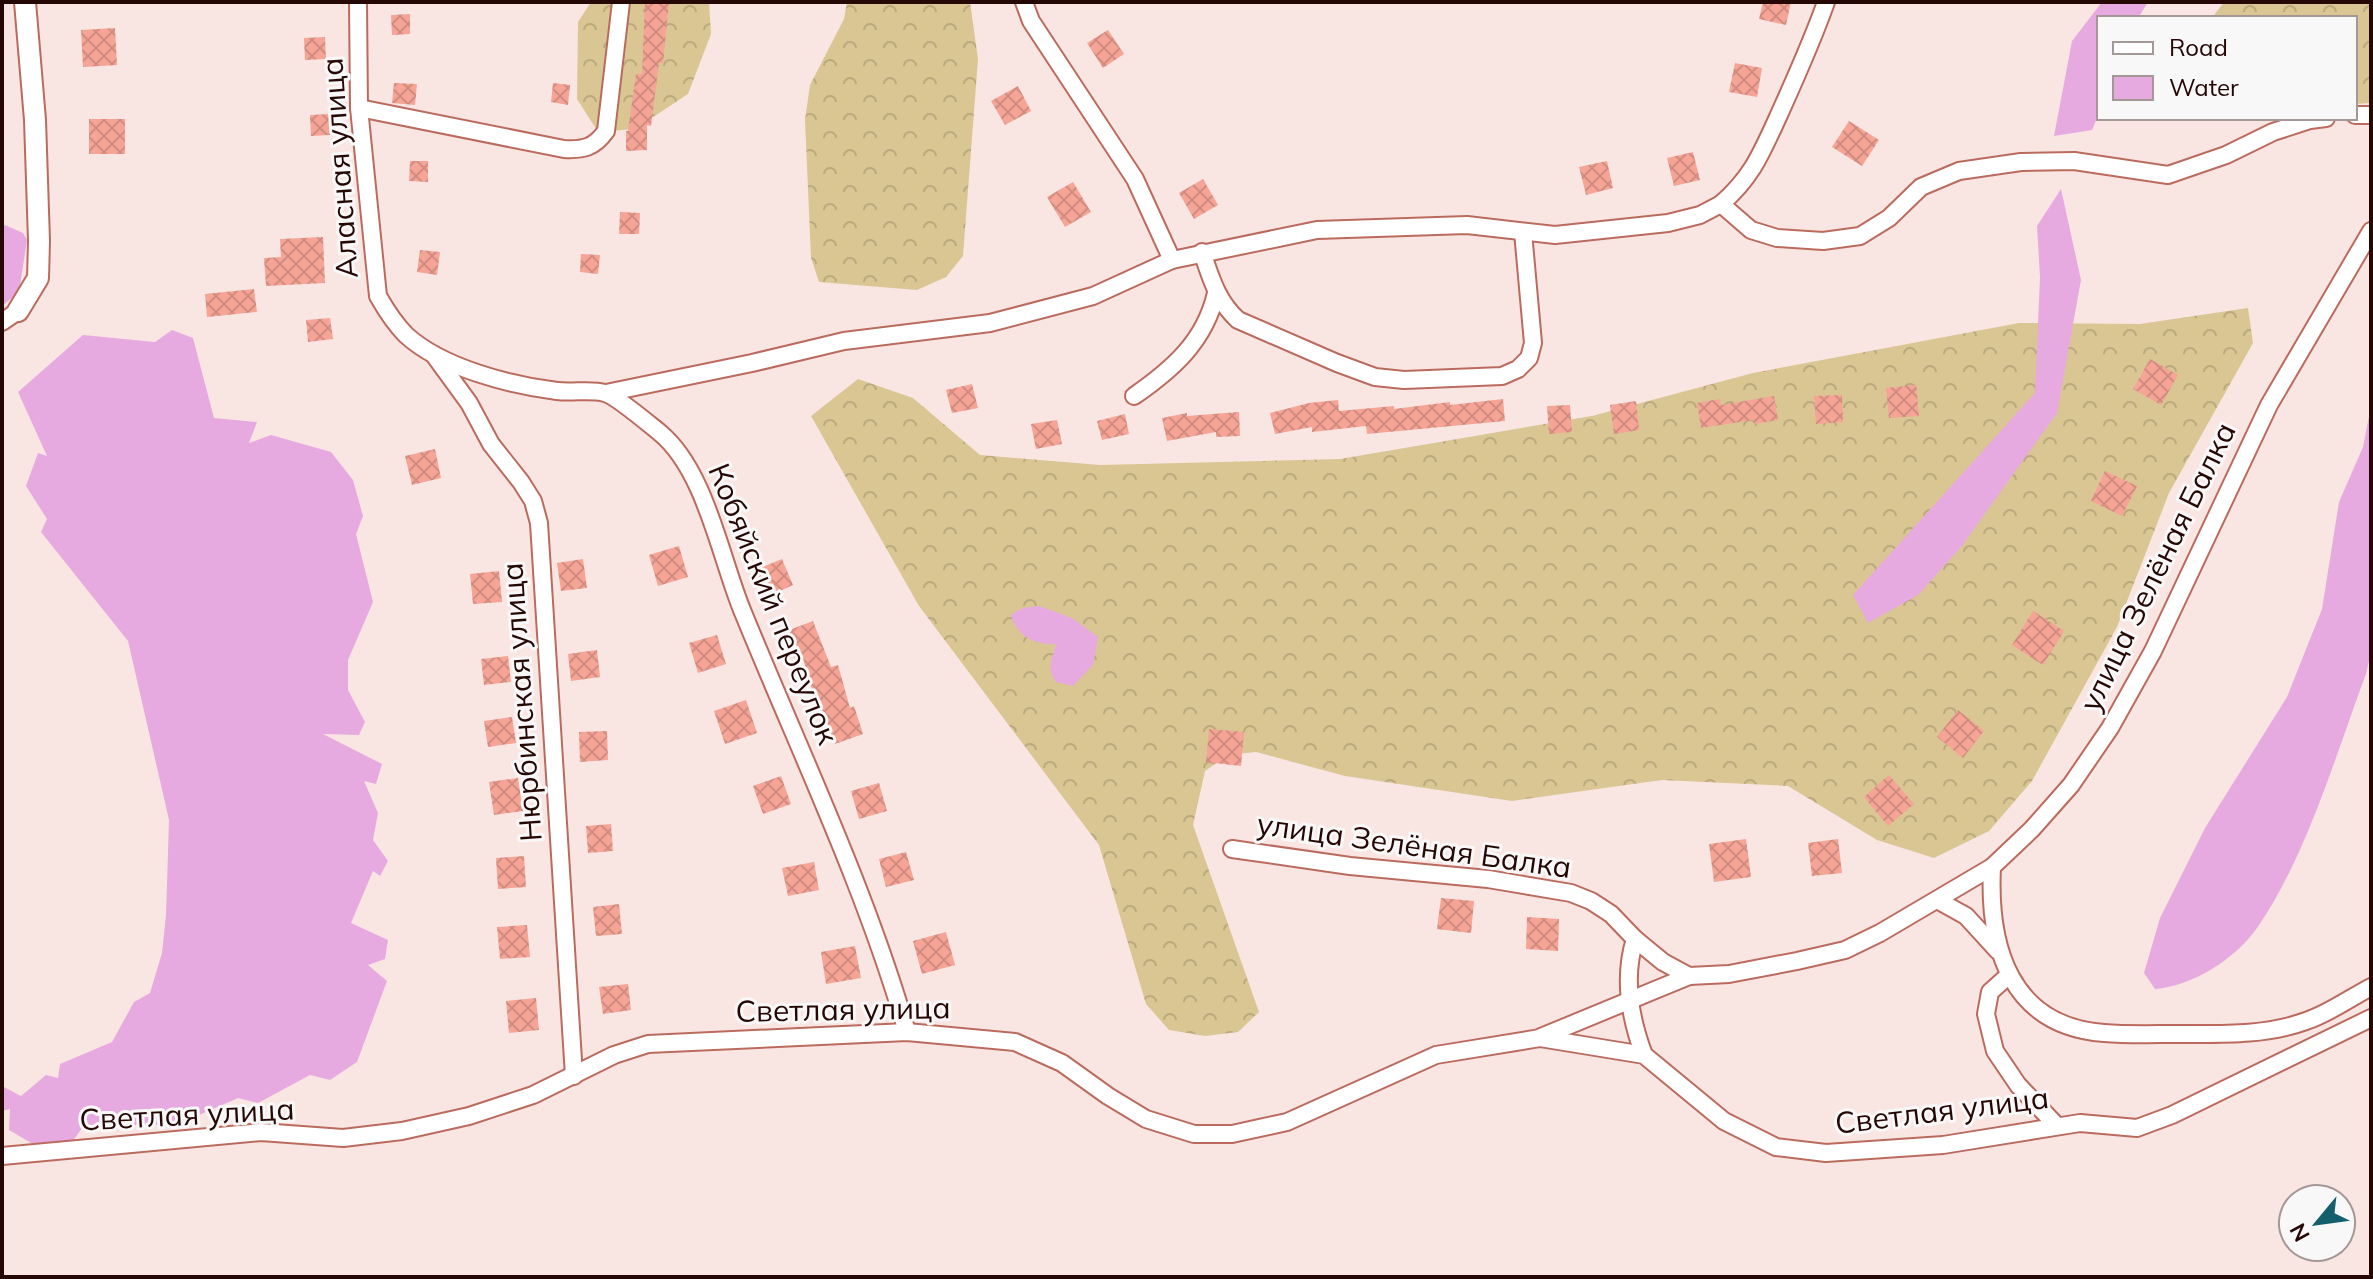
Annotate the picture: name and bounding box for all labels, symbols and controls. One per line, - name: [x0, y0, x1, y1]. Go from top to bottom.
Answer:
- legend: [2097, 16, 2357, 120]
- text: Road: [2169, 32, 2228, 62]
- street label: Аласная улица: [312, 56, 366, 280]
- text: Water: [2169, 72, 2239, 102]
- street label: улица Зелёная Балка: [2071, 416, 2244, 717]
- street label: Кобяйский переулок: [700, 458, 848, 750]
- street label: Нюрбинская улица: [492, 561, 550, 843]
- street label: улица Зелёная Балка: [1255, 804, 1574, 886]
- street label: Светлая улица: [735, 988, 951, 1030]
- street label: Светлая улица: [1833, 1078, 2051, 1142]
- street label: Светлая улица: [79, 1089, 295, 1139]
- north arrow: [2277, 1183, 2357, 1263]
- text: N: [2283, 1219, 2316, 1247]

